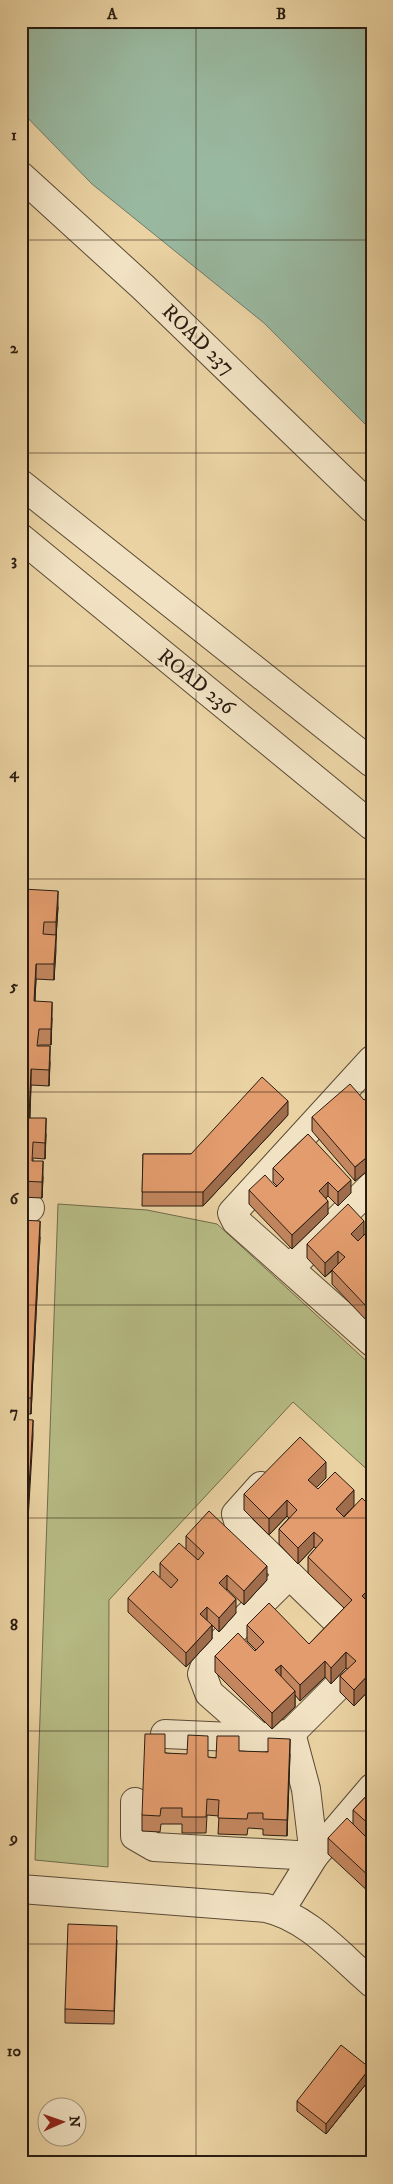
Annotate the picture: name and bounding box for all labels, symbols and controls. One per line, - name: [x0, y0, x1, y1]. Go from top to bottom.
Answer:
- text: A: [106, 4, 118, 24]
- text: B: [276, 4, 286, 24]
- text: 1: [11, 125, 17, 145]
- street label: ROAD 237: [156, 299, 240, 381]
- text: 2: [10, 338, 19, 358]
- text: 3: [11, 550, 17, 570]
- street label: ROAD 236: [152, 643, 240, 721]
- text: 4: [8, 763, 19, 783]
- text: 5: [9, 976, 18, 996]
- text: 6: [10, 1189, 20, 1209]
- text: 7: [10, 1402, 18, 1422]
- text: 8: [10, 1615, 18, 1635]
- text: 9: [9, 1828, 18, 1848]
- text: 10: [7, 2041, 22, 2061]
- north arrow: [38, 2096, 88, 2146]
- text: N: [65, 2116, 83, 2128]

